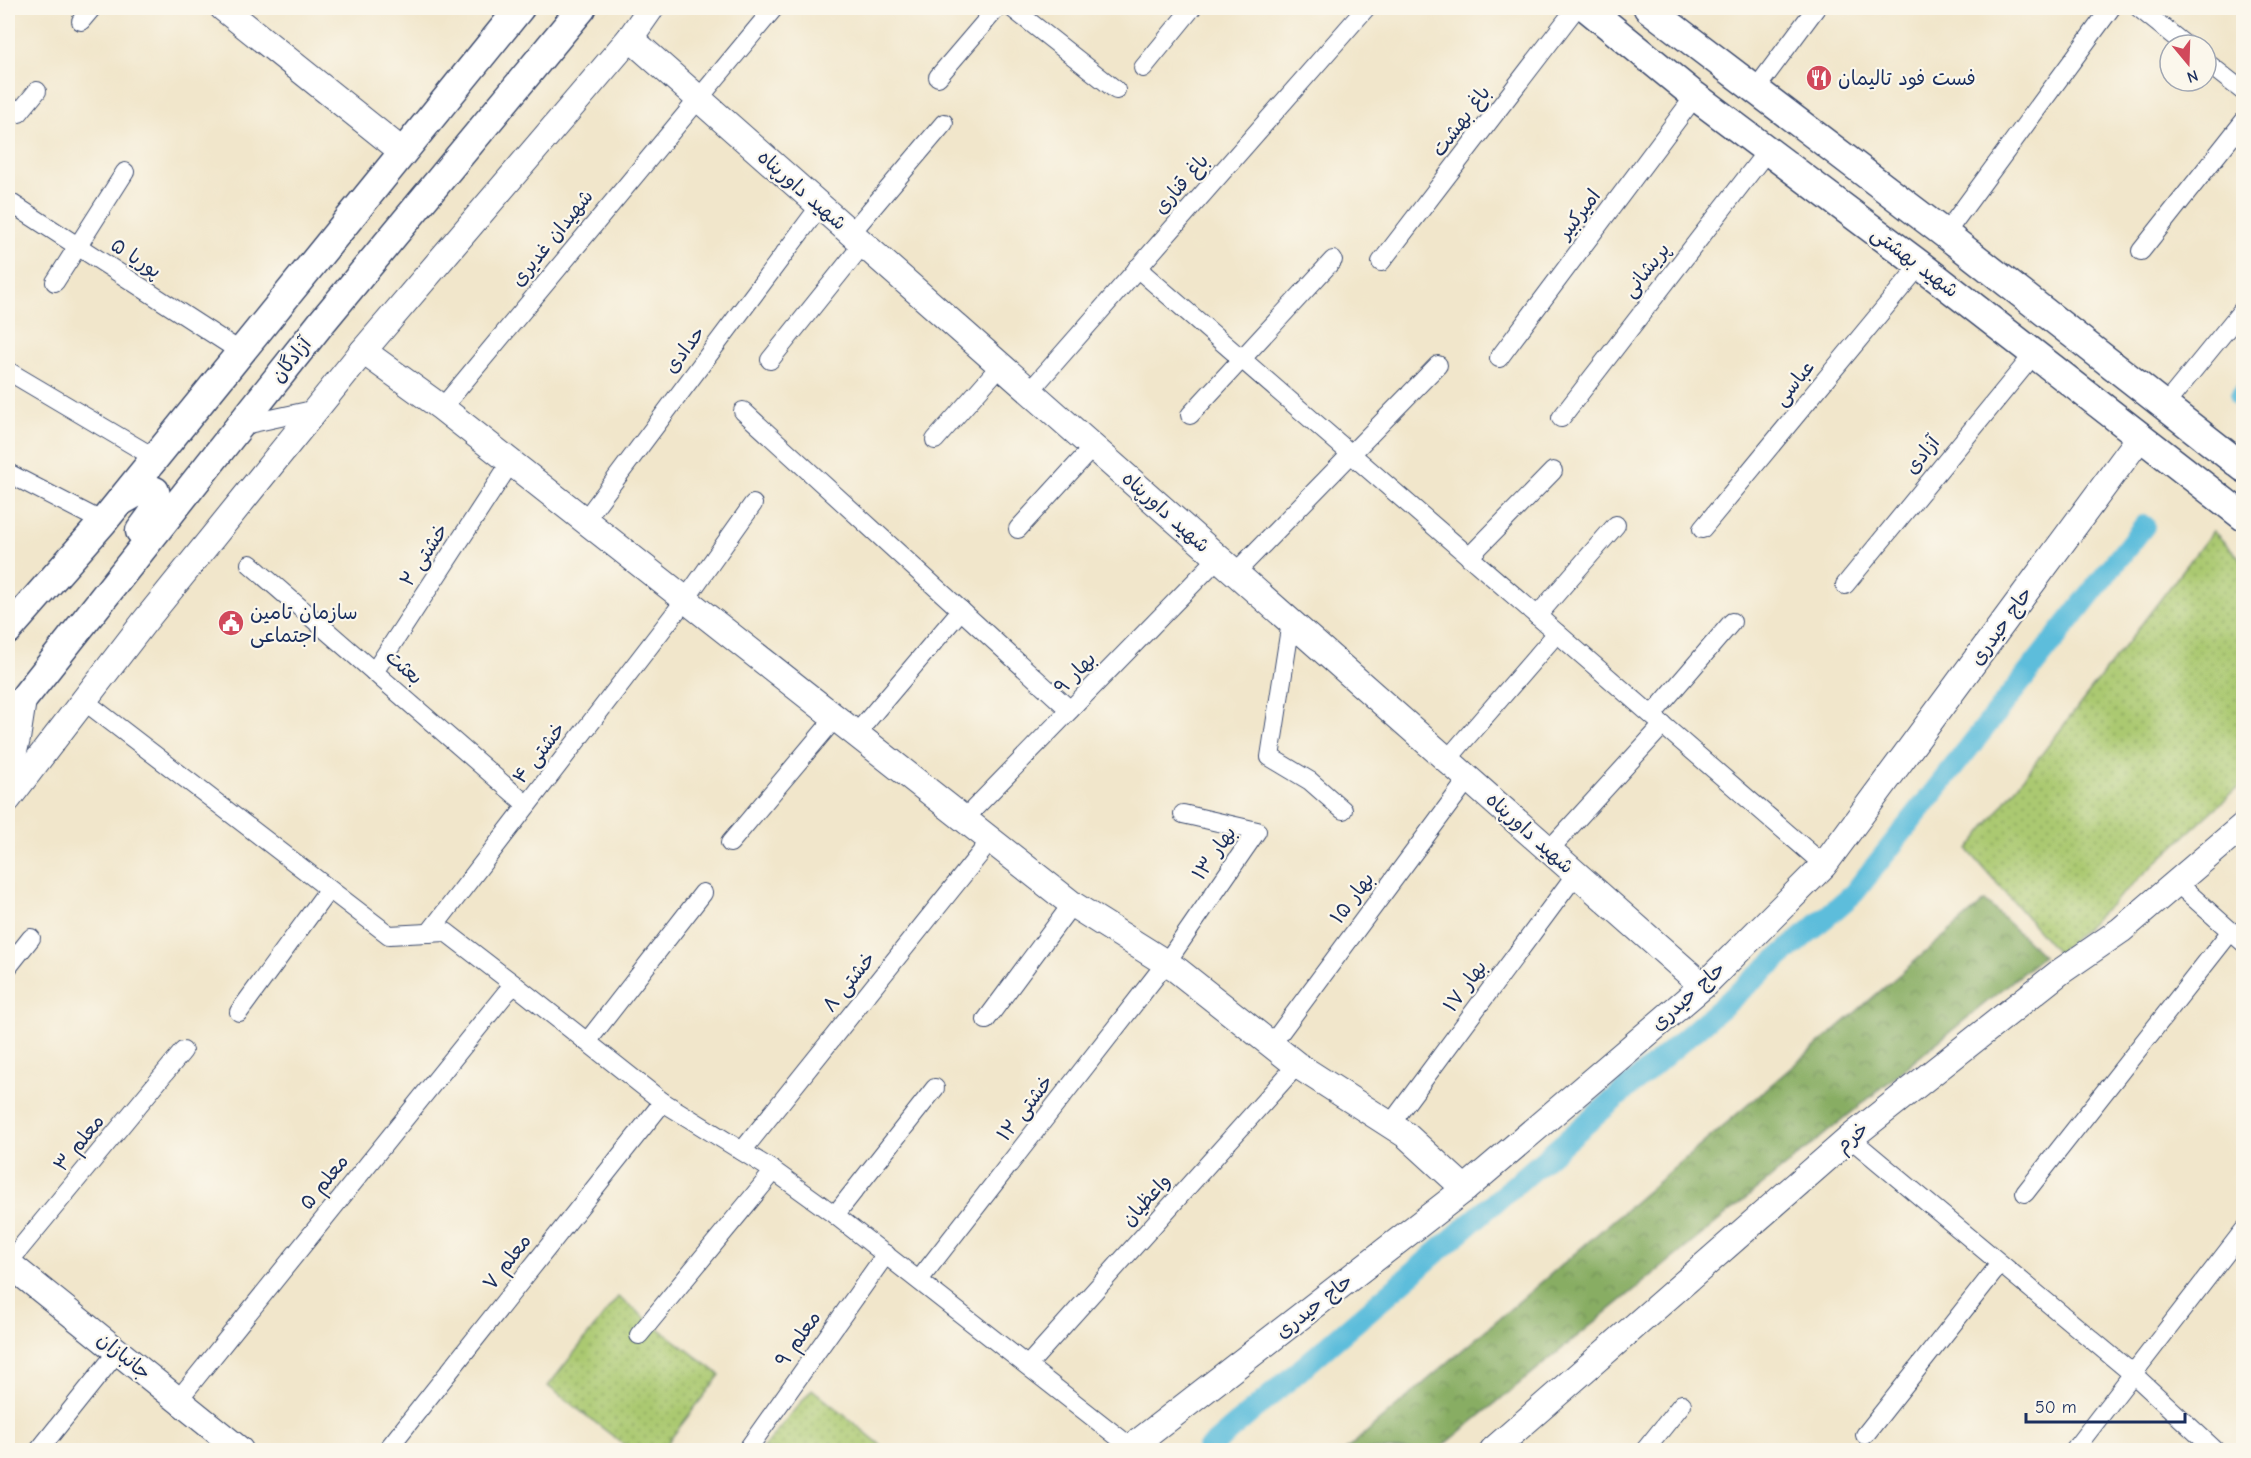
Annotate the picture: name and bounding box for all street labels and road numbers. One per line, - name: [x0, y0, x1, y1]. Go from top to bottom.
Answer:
- street label: باغ بهشت: [1427, 81, 1497, 162]
- street label: شهید داورپناه: [752, 145, 851, 236]
- street label: باغ قناری: [1149, 149, 1215, 220]
- street label: شهیدان غدیری: [506, 185, 598, 291]
- street label: امیرکبیر: [1552, 185, 1605, 245]
- street label: شهید بهشتی: [1866, 222, 1963, 303]
- street label: پوریا ۵: [106, 233, 166, 284]
- street label: پریشانی: [1618, 238, 1675, 302]
- street label: حدادی: [659, 322, 709, 378]
- street label: آزادگان: [266, 332, 317, 387]
- street label: عباسی: [1769, 356, 1820, 411]
- street label: آزادی: [1900, 430, 1945, 479]
- street label: شهید داورپناه: [1117, 467, 1215, 558]
- street label: خشتی ۲: [395, 519, 454, 591]
- street label: حاج حیدری: [1965, 582, 2039, 671]
- street label: بعثت: [381, 645, 427, 689]
- street label: بهار ۹: [1049, 647, 1101, 699]
- street label: خشتی ۴: [508, 718, 571, 789]
- street label: شهید داورپناه: [1481, 788, 1579, 879]
- street label: بهار ۱۳: [1187, 822, 1241, 884]
- street label: بهار ۱۵: [1325, 868, 1379, 928]
- street label: خشتی ۸: [818, 947, 881, 1017]
- street label: بهار ۱۷: [1439, 956, 1491, 1016]
- street label: حاج حیدری: [1646, 957, 1731, 1037]
- street label: خشتی ۱۲: [992, 1070, 1059, 1146]
- street label: معلم ۳: [49, 1110, 111, 1178]
- street label: خرم: [1831, 1117, 1876, 1160]
- street label: معلم ۵: [295, 1150, 356, 1216]
- street label: واعظیان: [1117, 1169, 1175, 1231]
- street label: معلم ۷: [478, 1229, 538, 1296]
- street label: حاج حیدری: [1271, 1269, 1358, 1345]
- street label: معلم ۹: [770, 1307, 828, 1373]
- street label: جانبازان: [93, 1328, 155, 1384]

